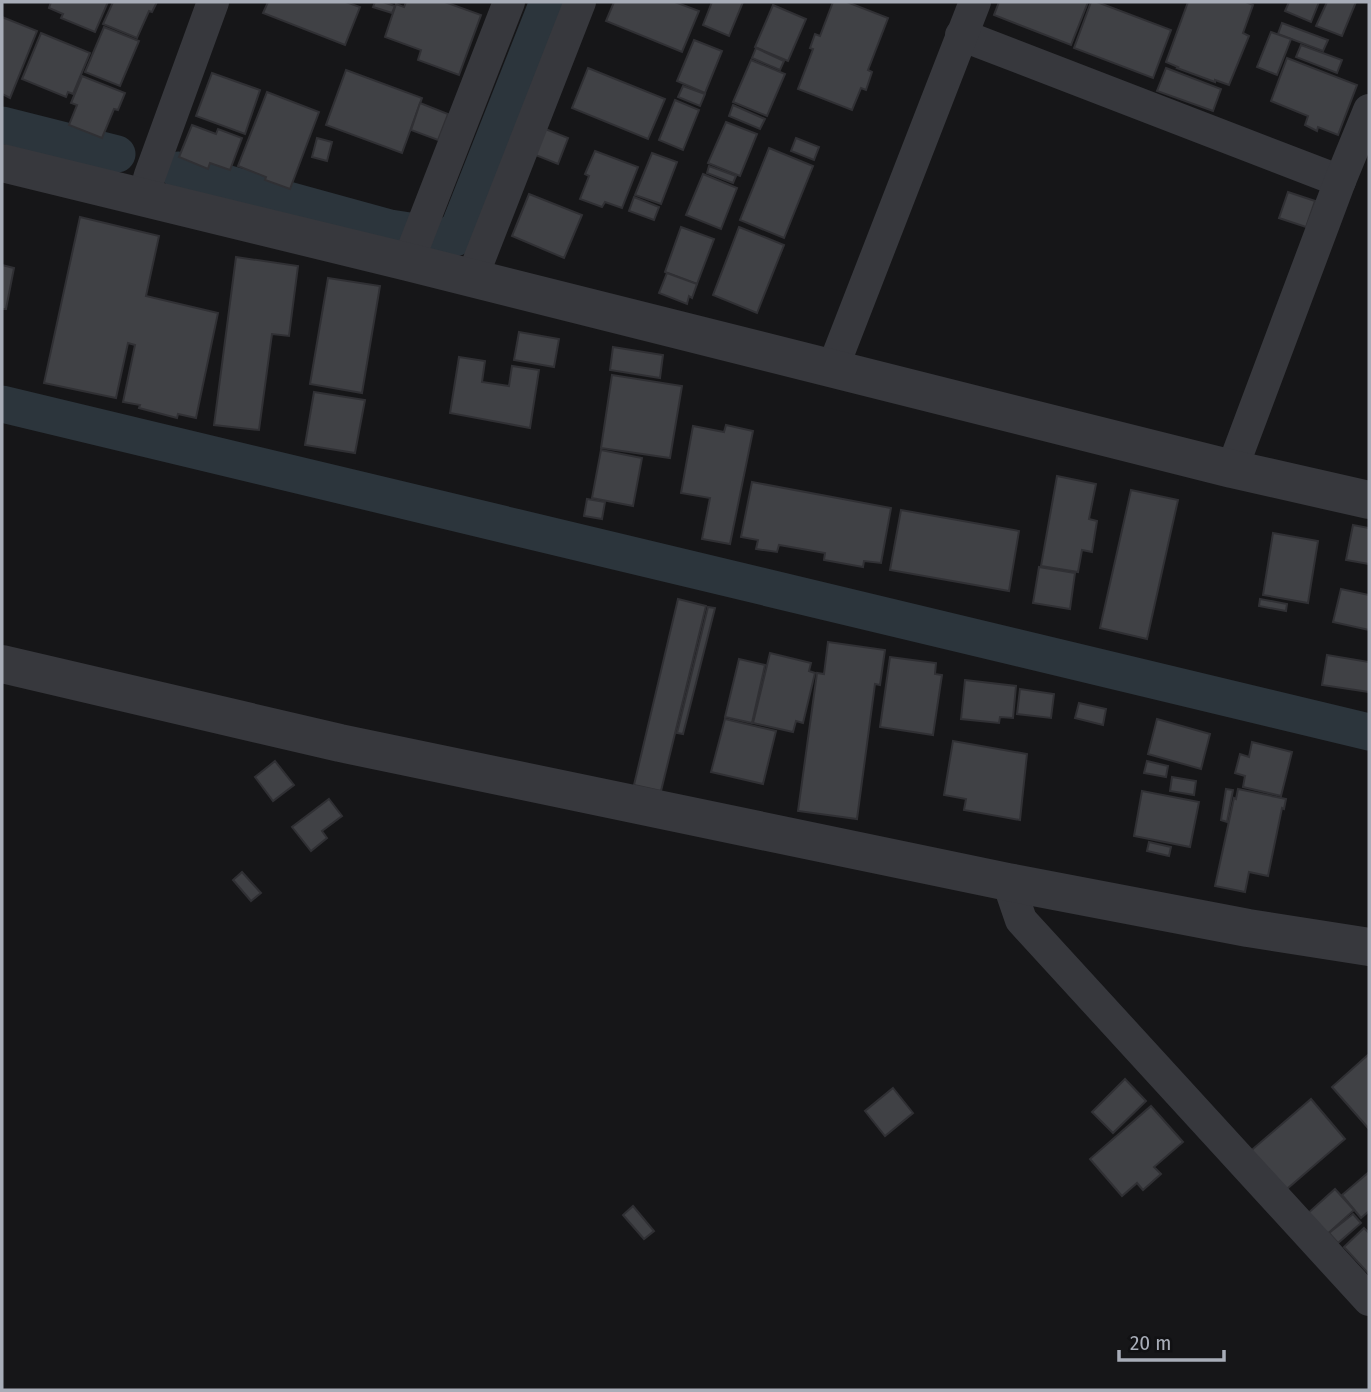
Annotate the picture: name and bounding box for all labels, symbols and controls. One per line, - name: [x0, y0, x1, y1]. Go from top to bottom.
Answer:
- scale bar: [1119, 1318, 1224, 1362]
- text: 20 m: [1130, 1330, 1171, 1356]

